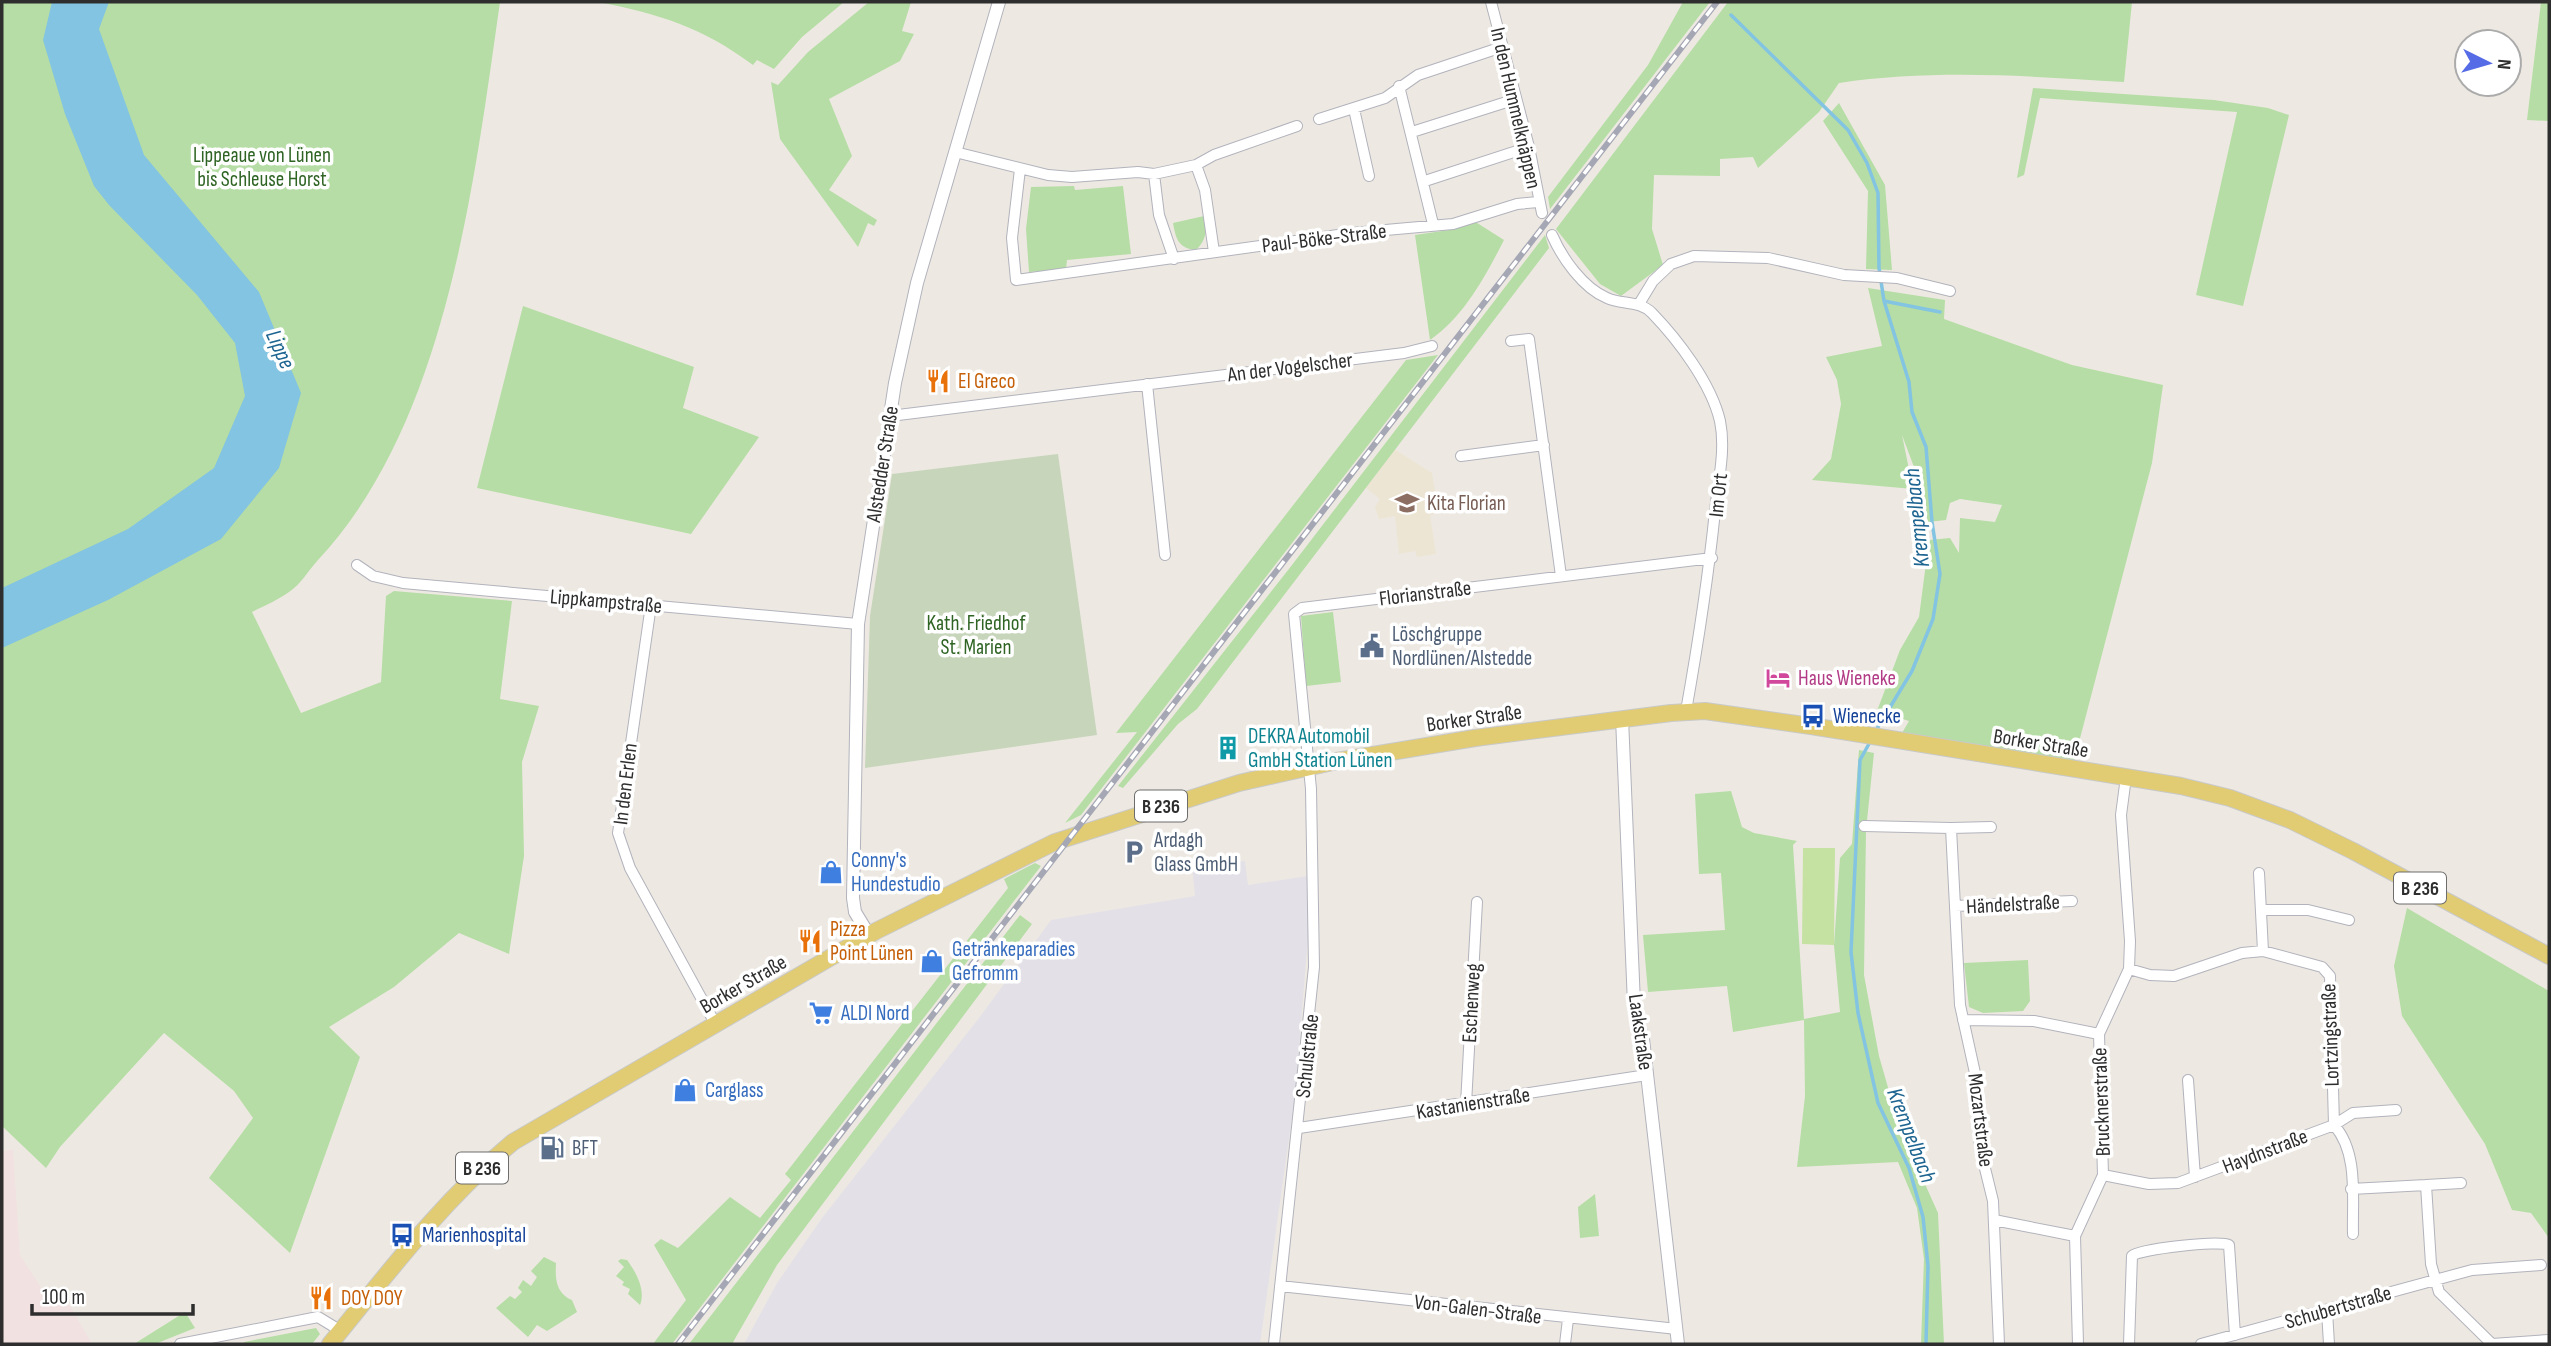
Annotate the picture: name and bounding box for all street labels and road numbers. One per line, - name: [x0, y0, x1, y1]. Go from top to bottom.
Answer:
- street label: In den Hummelknäppen: [1485, 25, 1546, 191]
- street label: Paul-Böke-Straße: [1260, 218, 1388, 259]
- street label: An der Vogelscher: [1225, 347, 1354, 388]
- street label: Alstedder Straße: [861, 404, 904, 525]
- street label: Im Ort: [1704, 472, 1733, 518]
- street label: Florianstraße: [1378, 575, 1473, 612]
- street label: Lippkampstraße: [549, 584, 663, 619]
- street label: Borker Straße: [1425, 699, 1523, 738]
- street label: Borker Straße: [1992, 724, 2090, 763]
- street label: In den Erlen: [608, 742, 643, 826]
- road number: B 236: [1135, 790, 1187, 821]
- road number: B 236: [2394, 873, 2446, 904]
- street label: Händelstraße: [1966, 890, 2061, 919]
- street label: Borker Straße: [695, 950, 791, 1019]
- street label: Eschenweg: [1457, 963, 1486, 1043]
- street label: Lortzingstraße: [2316, 983, 2345, 1087]
- street label: Laakstraße: [1623, 992, 1658, 1072]
- street label: Schulstraße: [1291, 1013, 1324, 1099]
- street label: Brucknerstraße: [2087, 1047, 2116, 1157]
- street label: Mozartstraße: [1962, 1072, 1999, 1168]
- street label: Kastanienstraße: [1414, 1082, 1532, 1125]
- street label: Haydnstraße: [2219, 1124, 2311, 1179]
- road number: B 236: [456, 1152, 508, 1184]
- street label: Schubertstraße: [2282, 1280, 2394, 1335]
- street label: Von-Galen-Straße: [1413, 1289, 1543, 1330]

